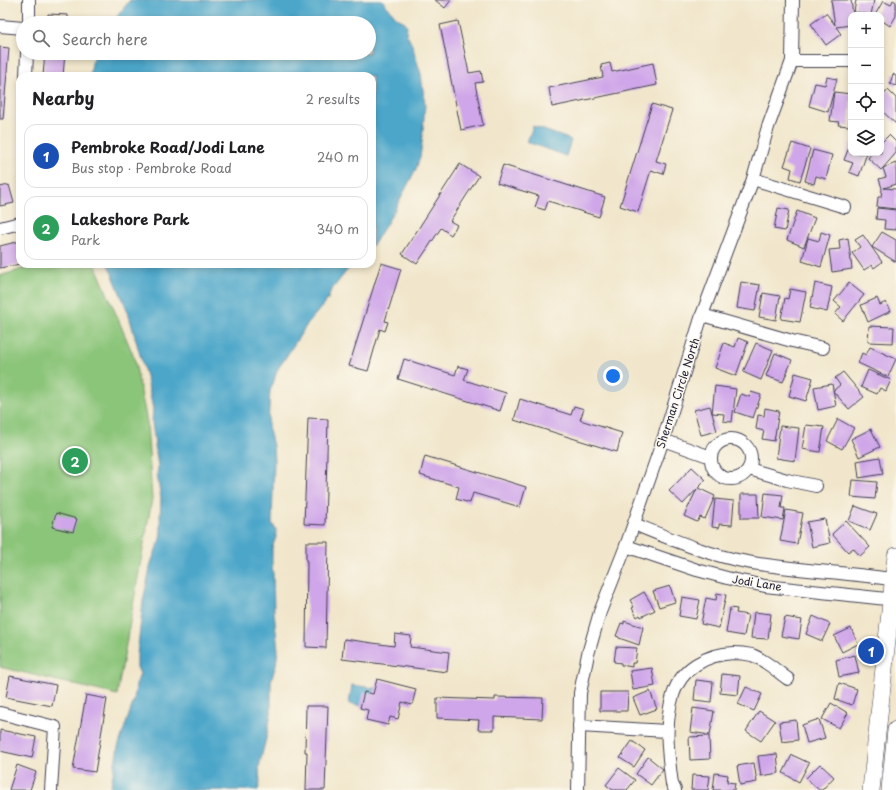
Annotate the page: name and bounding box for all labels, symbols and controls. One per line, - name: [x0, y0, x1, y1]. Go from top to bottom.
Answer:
- map controls: [848, 12, 884, 156]
- button: +: [848, 12, 884, 48]
- search box: [16, 16, 376, 60]
- icon: search: [30, 27, 52, 49]
- text: Search here: [62, 27, 148, 50]
- button: −: [848, 48, 884, 84]
- button: locate: [848, 84, 884, 120]
- text: Nearby: [32, 85, 94, 111]
- text: 2 results: [306, 89, 360, 108]
- button: layers: [848, 120, 884, 156]
- text: Pembroke Road/Jodi Lane: [71, 135, 265, 158]
- text: 1: [43, 147, 49, 166]
- text: 240 m: [317, 147, 359, 166]
- text: Bus stop · Pembroke Road: [71, 158, 232, 177]
- text: Lakeshore Park: [71, 207, 190, 230]
- text: 2: [41, 219, 51, 238]
- text: 340 m: [316, 219, 359, 238]
- text: Park: [71, 230, 100, 249]
- street label: Sherman Circle North: [652, 335, 703, 450]
- your location: [603, 366, 623, 386]
- pin: 2: [62, 446, 88, 476]
- street label: Jodi Lane: [731, 570, 783, 595]
- pin: 1: [858, 636, 884, 666]

